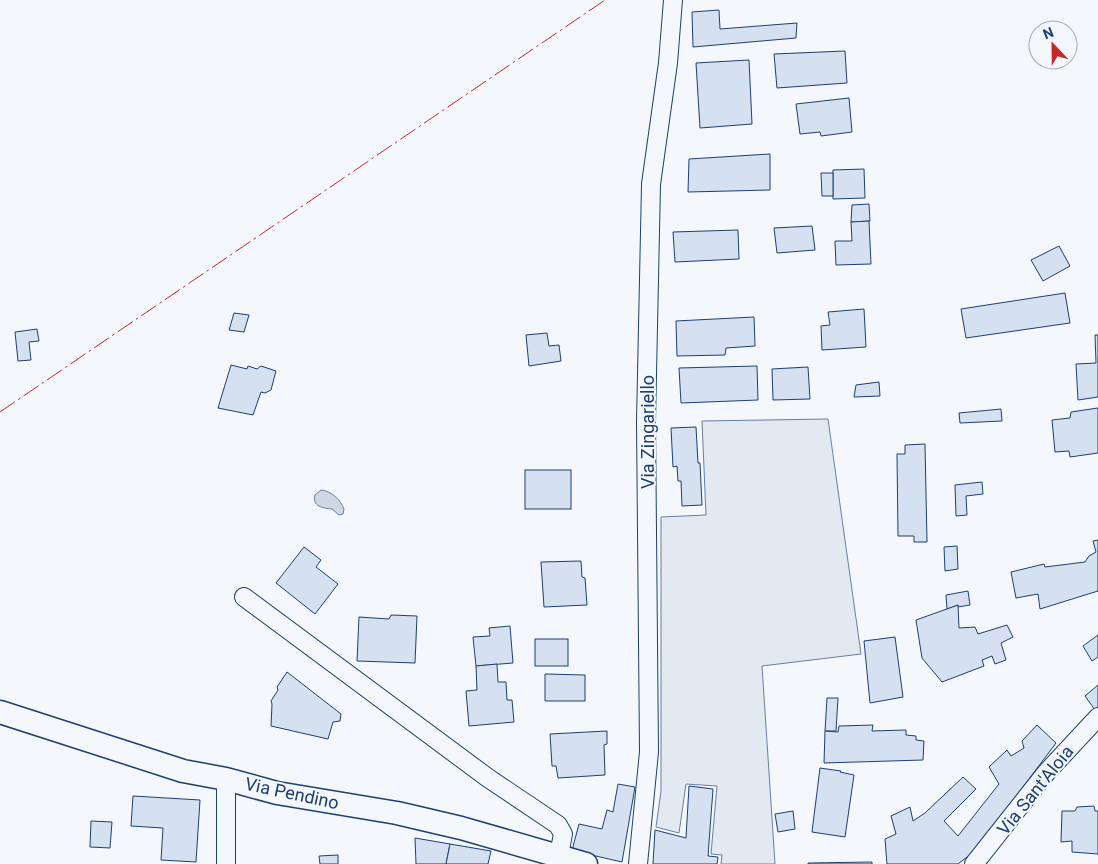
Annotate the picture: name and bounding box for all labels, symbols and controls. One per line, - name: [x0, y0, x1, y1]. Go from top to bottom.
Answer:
- north arrow: [1028, 20, 1078, 70]
- text: N: [1041, 24, 1056, 42]
- street label: Via Zingariello: [637, 375, 658, 489]
- street label: Via Sant'Aloia: [993, 741, 1077, 839]
- street label: Via Pendino: [243, 773, 341, 813]

